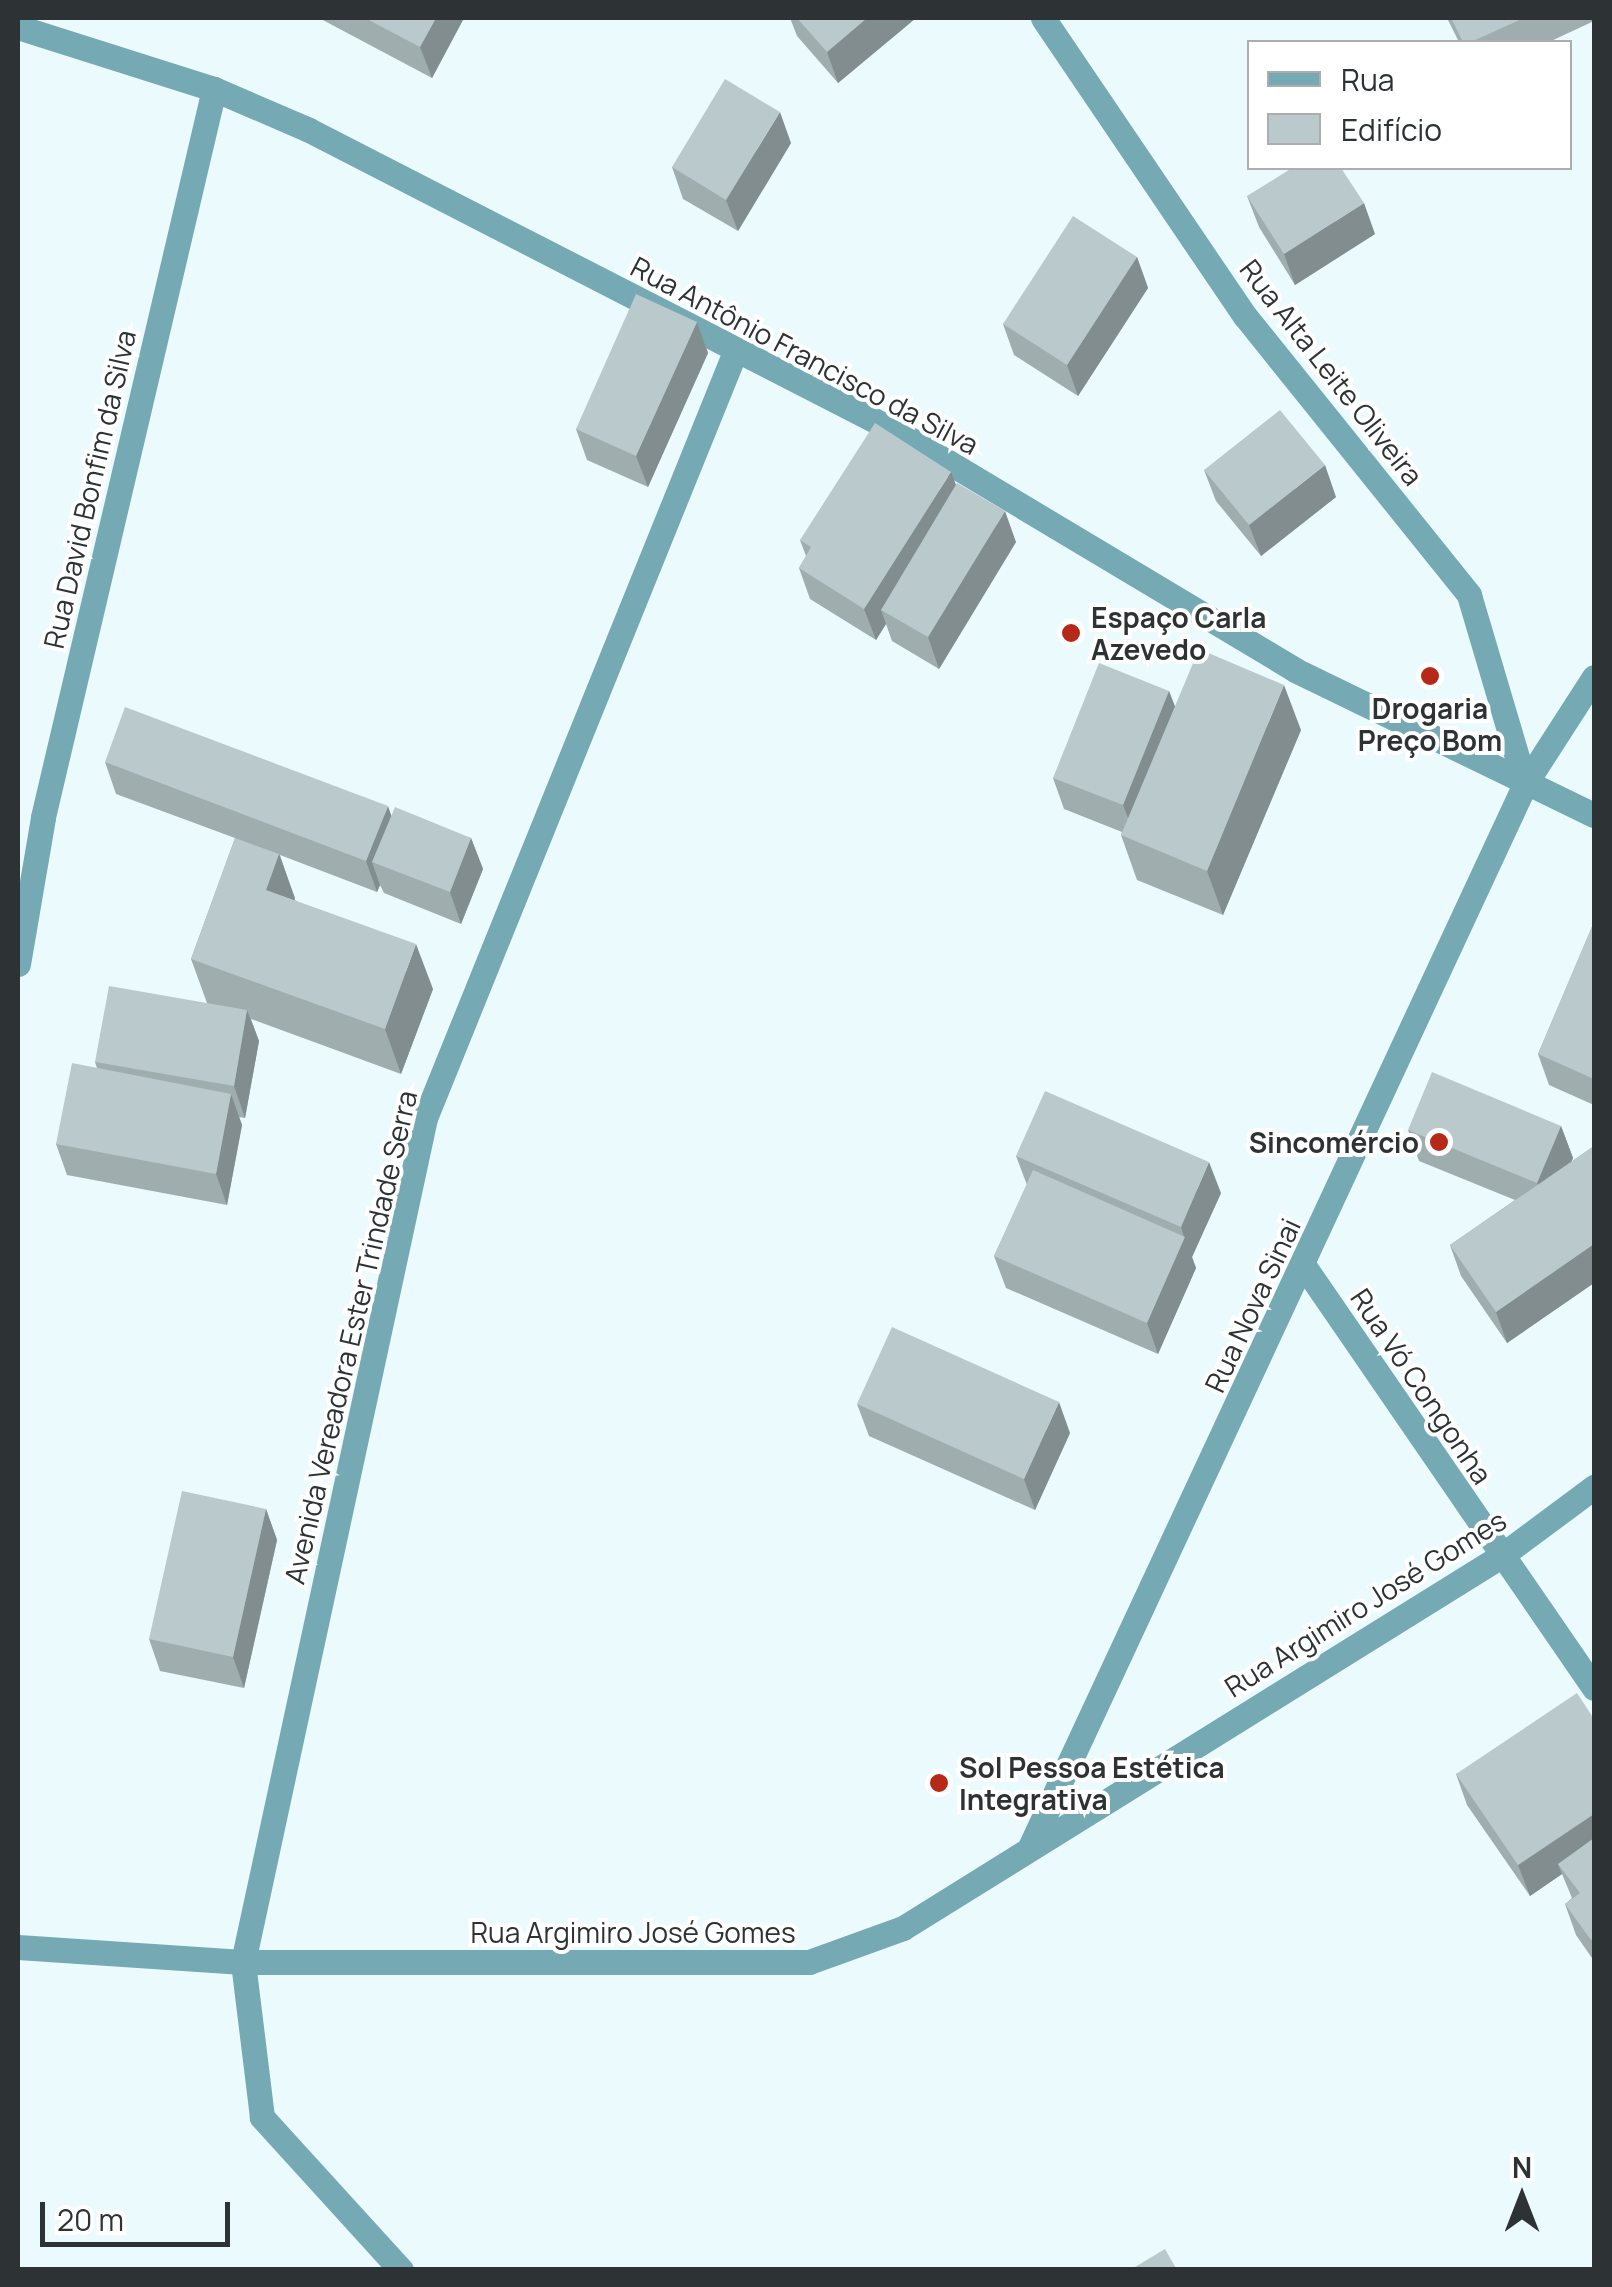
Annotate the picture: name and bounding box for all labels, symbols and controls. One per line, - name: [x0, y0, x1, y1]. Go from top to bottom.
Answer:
- legend: [1247, 40, 1572, 170]
- text: Rua: [1341, 59, 1394, 100]
- text: Edifício: [1341, 109, 1442, 150]
- street label: Rua Antônio Francisco da Silva: [626, 249, 984, 461]
- street label: Rua Alta Leite Oliveira: [1234, 253, 1430, 491]
- street label: Rua David Bonfim da Silva: [36, 326, 142, 652]
- place label: Espaço Carla Azevedo: [1091, 600, 1266, 666]
- marker: Espaço Carla Azevedo: [1060, 622, 1082, 644]
- marker: Drogaria Preço Bom: [1419, 665, 1441, 687]
- place label: Drogaria Preço Bom: [1358, 691, 1502, 757]
- street label: Avenida Vereadora Ester Trindade Serra: [277, 1087, 423, 1587]
- place label: Sincomércio: [1249, 1125, 1419, 1159]
- marker: Sincomércio: [1428, 1131, 1450, 1153]
- street label: Rua Nova Sinai: [1197, 1213, 1307, 1397]
- street label: Rua Vó Congonha: [1344, 1282, 1500, 1490]
- street label: Rua Argimiro José Gomes: [1218, 1503, 1512, 1703]
- place label: Sol Pessoa Estética Integrativa: [959, 1750, 1225, 1816]
- marker: Sol Pessoa Estética Integrativa: [928, 1772, 950, 1794]
- street label: Rua Argimiro José Gomes: [470, 1915, 796, 1949]
- north arrow: [1472, 2147, 1572, 2247]
- text: N: [1512, 2148, 1532, 2186]
- scale bar: [45, 2182, 235, 2244]
- text: 20 m: [57, 2199, 124, 2240]

